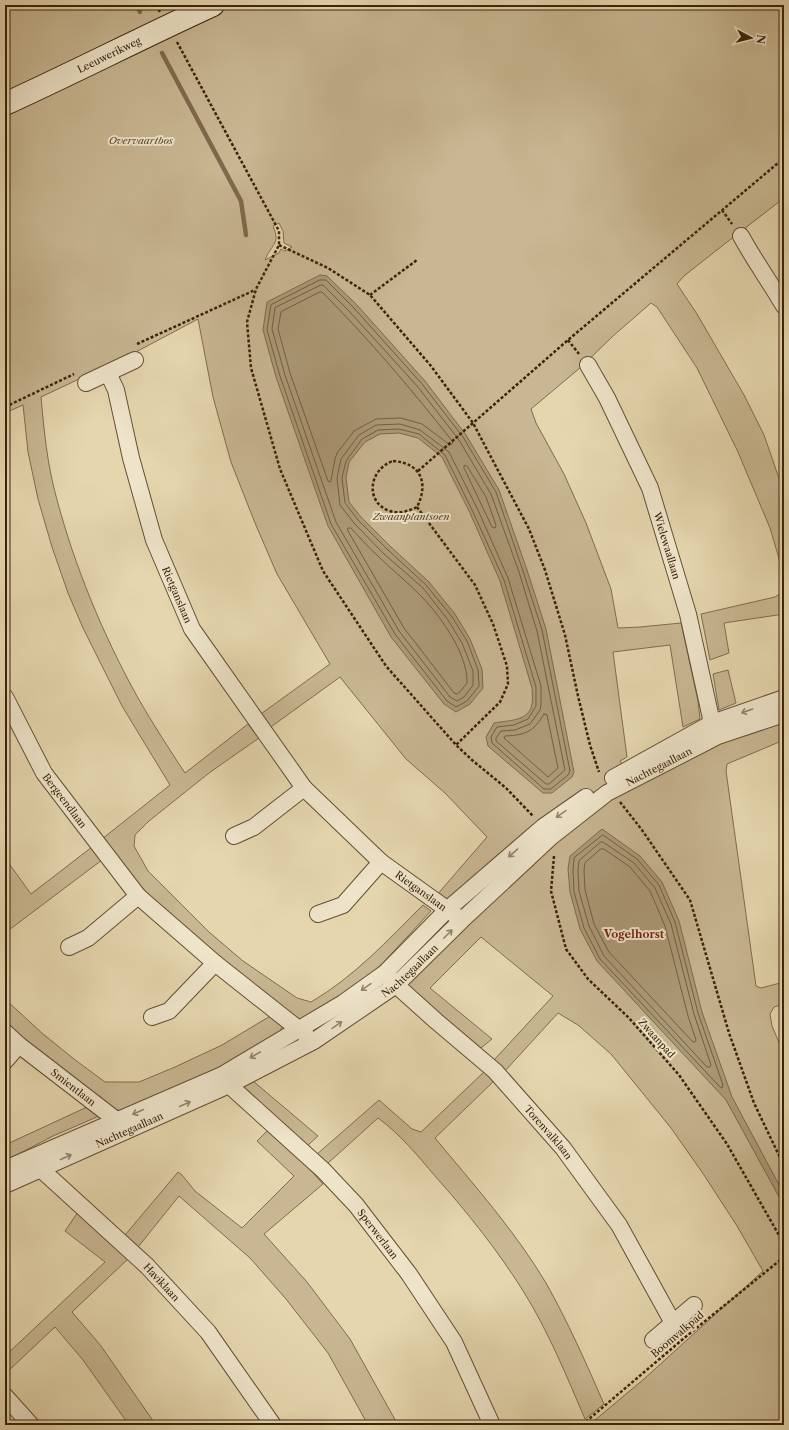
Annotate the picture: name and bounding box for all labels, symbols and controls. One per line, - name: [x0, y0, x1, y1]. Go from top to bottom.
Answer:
- north arrow: [731, 18, 771, 58]
- street label: Leeuwerikweg: [75, 34, 144, 76]
- text: N: [753, 34, 768, 45]
- park label: Overvaartbos: [109, 134, 174, 147]
- park label: Zwaanplantsoen: [372, 510, 449, 523]
- street label: Wielewaallaan: [650, 510, 683, 582]
- street label: Rietganslaan: [159, 564, 195, 626]
- one-way arrow: [741, 708, 754, 715]
- street label: Nachtegaallaan: [624, 744, 695, 789]
- street label: Bergeendlaan: [40, 771, 90, 831]
- one-way arrow: [556, 810, 567, 818]
- one-way arrow: [508, 848, 518, 857]
- street label: Rietganslaan: [392, 868, 450, 914]
- district label: Vogelhorst: [603, 927, 665, 941]
- one-way arrow: [443, 929, 453, 939]
- street label: Nachtegaallaan: [379, 941, 441, 1000]
- one-way arrow: [360, 983, 371, 991]
- street label: Zwaanpad: [635, 1016, 678, 1061]
- one-way arrow: [332, 1021, 343, 1029]
- one-way arrow: [249, 1052, 261, 1060]
- street label: Smientlaan: [48, 1066, 99, 1109]
- one-way arrow: [178, 1100, 190, 1107]
- street label: Torenvalklaan: [521, 1103, 575, 1163]
- street label: Nachtegaallaan: [94, 1109, 166, 1151]
- one-way arrow: [133, 1109, 145, 1116]
- one-way arrow: [60, 1153, 72, 1160]
- street label: Sperwerlaan: [354, 1207, 402, 1262]
- street label: Haviklaan: [140, 1260, 183, 1305]
- street label: Boomvalkpad: [648, 1309, 706, 1360]

